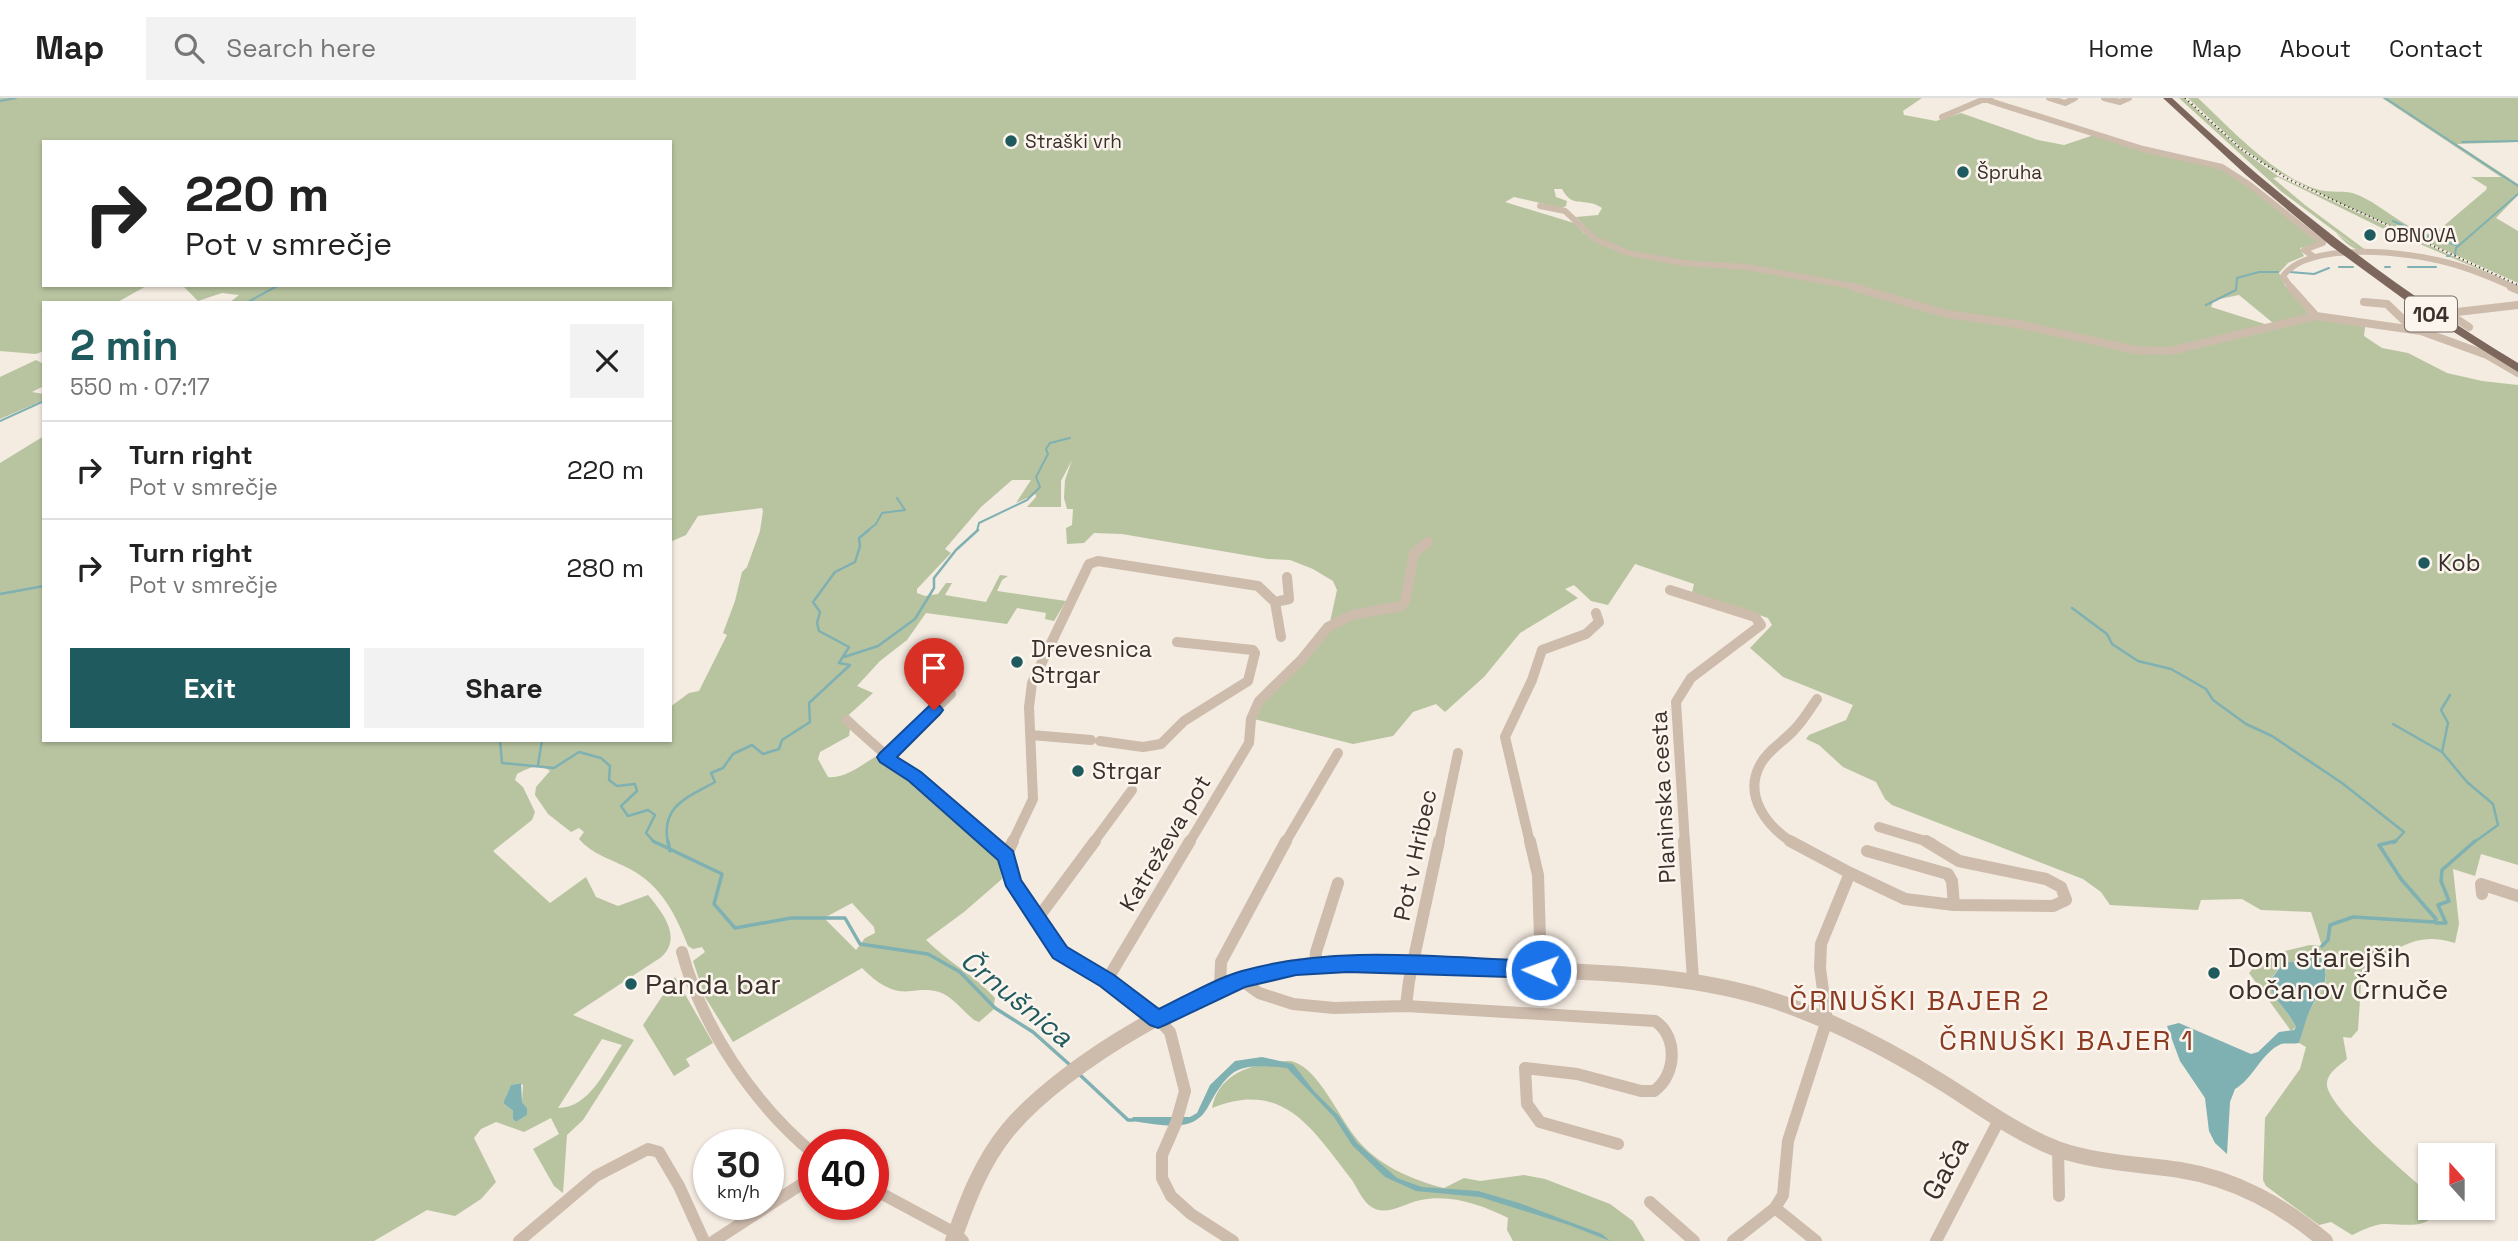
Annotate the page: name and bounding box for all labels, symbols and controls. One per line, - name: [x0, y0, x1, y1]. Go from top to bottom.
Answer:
- search box: [146, 17, 636, 80]
- text: Map: [35, 27, 104, 69]
- icon: search: [170, 29, 208, 67]
- text: Search here: [226, 31, 376, 65]
- text: Home: [2088, 33, 2154, 64]
- text: Map: [2192, 33, 2242, 64]
- text: About: [2280, 33, 2351, 64]
- text: Contact: [2389, 33, 2483, 64]
- place label: Straški vrh: [1025, 129, 1122, 154]
- marker: Straški vrh: [1003, 133, 1019, 149]
- place label: Špruha: [1977, 160, 2042, 185]
- text: 220 m: [185, 163, 329, 225]
- marker: Špruha: [1955, 164, 1971, 180]
- icon: right: [70, 168, 161, 259]
- place label: OBNOVA: [2384, 223, 2457, 248]
- text: Pot v smrečje: [185, 224, 392, 264]
- marker: OBNOVA: [2362, 227, 2378, 243]
- road number: 104: [2405, 296, 2457, 332]
- text: 2 min: [70, 319, 179, 372]
- button: close: [570, 324, 644, 398]
- text: 550 m · 07:17: [70, 372, 210, 402]
- text: Turn right: [129, 438, 253, 472]
- icon: right: [70, 451, 108, 489]
- text: 220 m: [567, 453, 644, 487]
- text: Pot v smrečje: [129, 472, 278, 502]
- text: Turn right: [129, 536, 253, 570]
- place label: Kob: [2438, 548, 2481, 578]
- icon: right: [70, 549, 108, 587]
- text: 280 m: [566, 551, 644, 585]
- marker: Kob: [2416, 555, 2432, 571]
- text: Pot v smrečje: [129, 570, 278, 600]
- place label: Drevesnica Strgar: [1031, 634, 1152, 690]
- pin: [904, 638, 964, 710]
- button: Exit: [70, 648, 350, 728]
- button: Share: [364, 648, 644, 728]
- icon: arrive: [915, 649, 953, 687]
- marker: Drevesnica Strgar: [1009, 654, 1025, 670]
- street label: Planinska cesta: [1643, 710, 1683, 884]
- place label: Strgar: [1092, 756, 1162, 786]
- marker: Strgar: [1070, 763, 1086, 779]
- street label: Katreževa pot: [1113, 769, 1217, 917]
- street label: Pot v Hribec: [1386, 787, 1444, 923]
- position arrow: [1504, 933, 1578, 1007]
- place label: Dom starejših občanov Črnuče: [2228, 939, 2448, 1007]
- water label: Črnušnica: [954, 942, 1081, 1055]
- marker: Dom starejših občanov Črnuče: [2206, 965, 2222, 981]
- place label: Panda bar: [645, 966, 781, 1002]
- marker: Panda bar: [623, 976, 639, 992]
- district label: ČRNUŠKI BAJER 2: [1789, 982, 2051, 1018]
- district label: ČRNUŠKI BAJER 1: [1939, 1022, 2195, 1058]
- speed limit sign: 40: [798, 1129, 889, 1220]
- street label: Gača: [1913, 1130, 1977, 1206]
- text: 30: [717, 1143, 760, 1187]
- north arrow: [2418, 1143, 2496, 1220]
- map controls: [2418, 1143, 2495, 1220]
- text: km/h: [717, 1180, 760, 1203]

